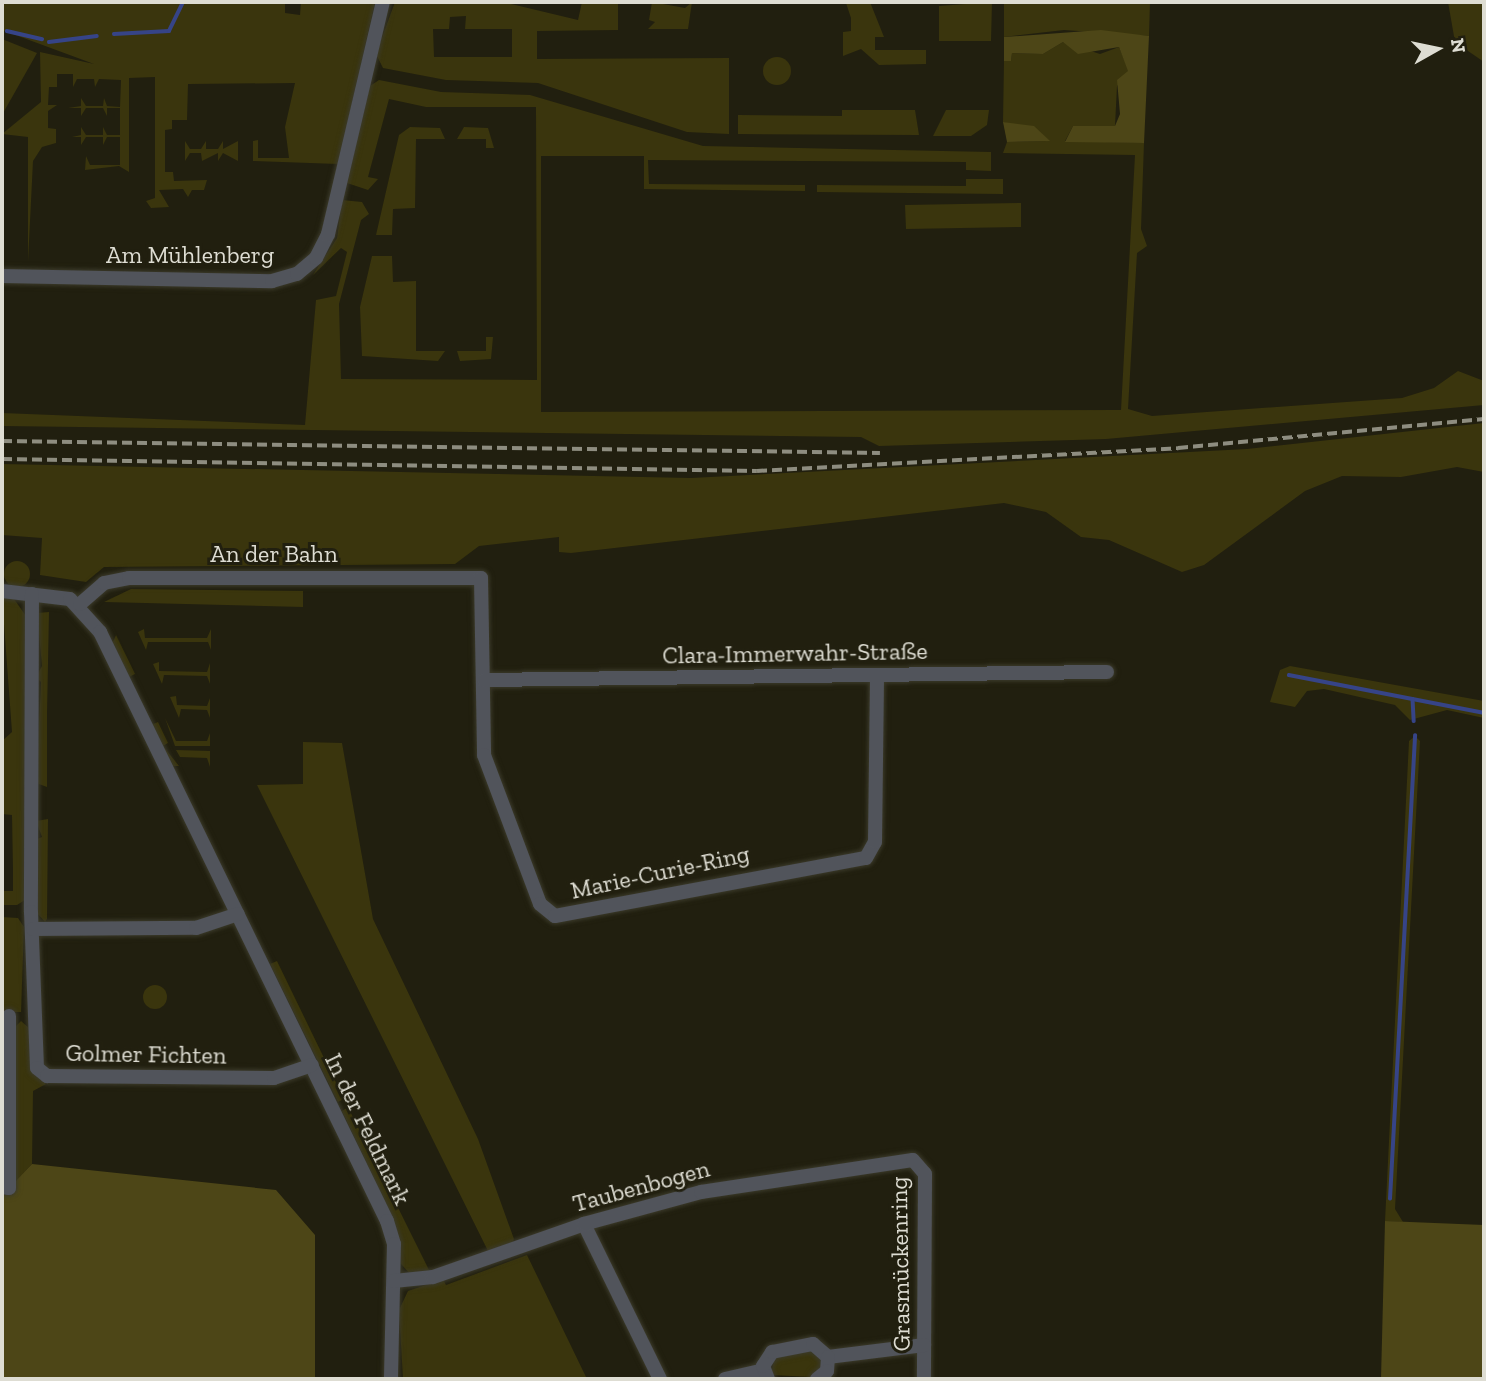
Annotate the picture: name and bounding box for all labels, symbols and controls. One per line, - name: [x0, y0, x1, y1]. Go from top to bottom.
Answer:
- north arrow: [1402, 14, 1472, 84]
- text: N: [1446, 37, 1471, 55]
- street label: Am Mühlenberg: [106, 241, 274, 269]
- street label: An der Bahn: [210, 540, 338, 568]
- street label: Clara-Immerwahr-Straße: [662, 636, 928, 670]
- street label: Marie-Curie-Ring: [568, 839, 752, 905]
- street label: Golmer Fichten: [65, 1038, 227, 1070]
- street label: In der Feldmark: [319, 1048, 417, 1210]
- street label: Taubenbogen: [569, 1154, 713, 1218]
- street label: Grasmückenring: [884, 1176, 916, 1352]

